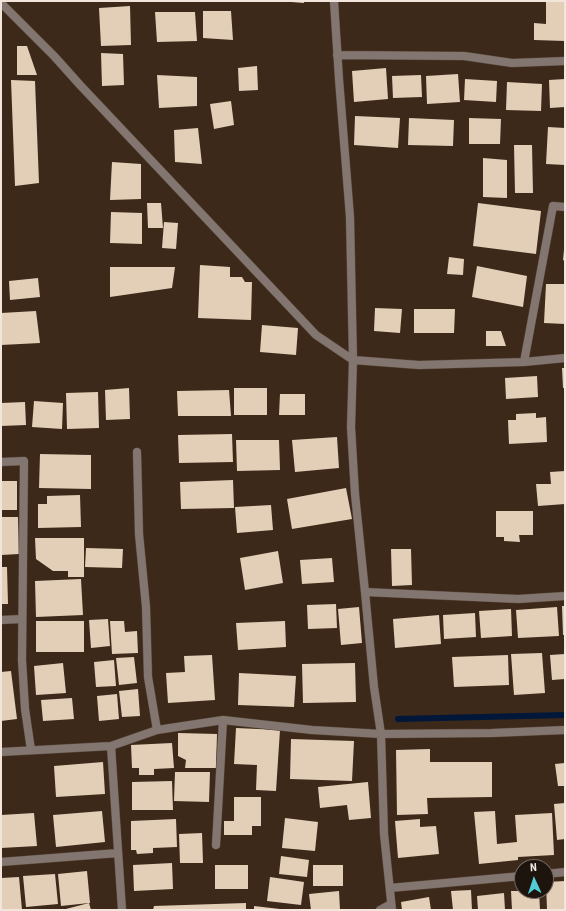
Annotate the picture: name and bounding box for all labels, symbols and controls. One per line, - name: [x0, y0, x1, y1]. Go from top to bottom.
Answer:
- north arrow: [514, 859, 554, 899]
- text: N: [530, 861, 537, 874]

